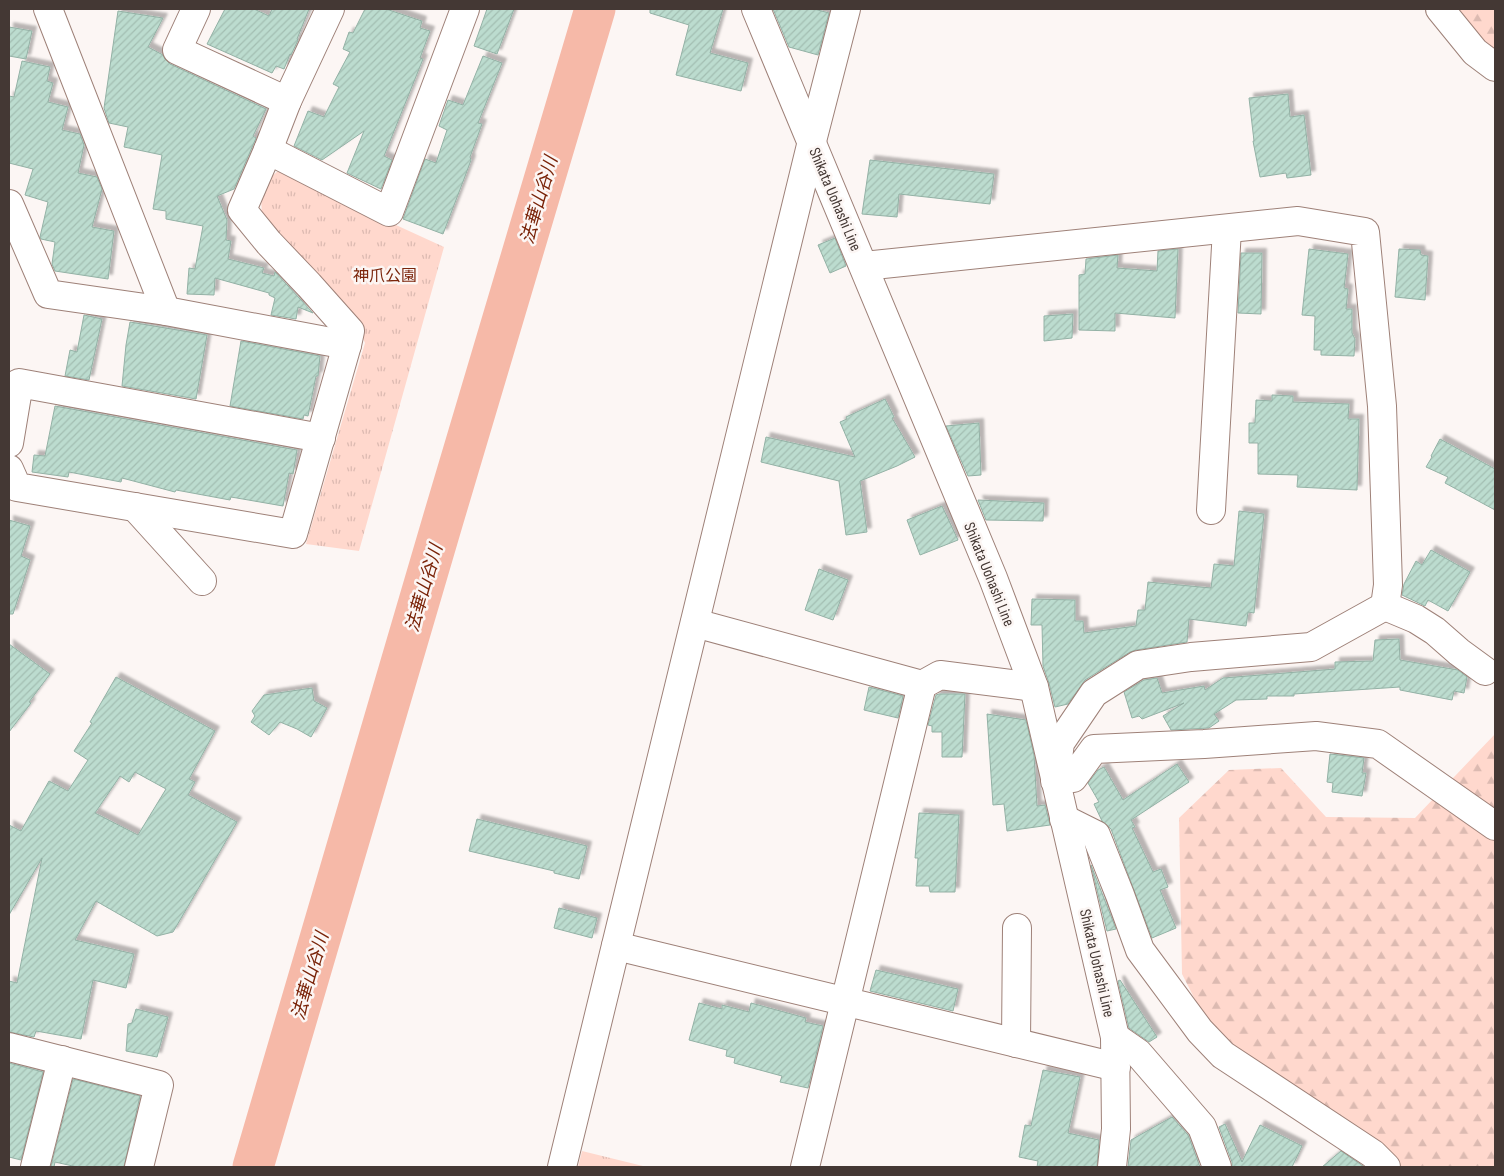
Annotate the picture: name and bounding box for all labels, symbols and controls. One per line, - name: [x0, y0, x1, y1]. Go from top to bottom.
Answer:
- street label: Shikata Uohashi Line: [804, 145, 865, 254]
- water label: 法華山谷川: [517, 152, 563, 246]
- park label: 神爪公園: [353, 267, 417, 286]
- street label: Shikata Uohashi Line: [959, 520, 1018, 629]
- water label: 法華山谷川: [402, 540, 448, 634]
- street label: Shikata Uohashi Line: [1075, 907, 1118, 1019]
- water label: 法華山谷川: [288, 928, 334, 1022]

